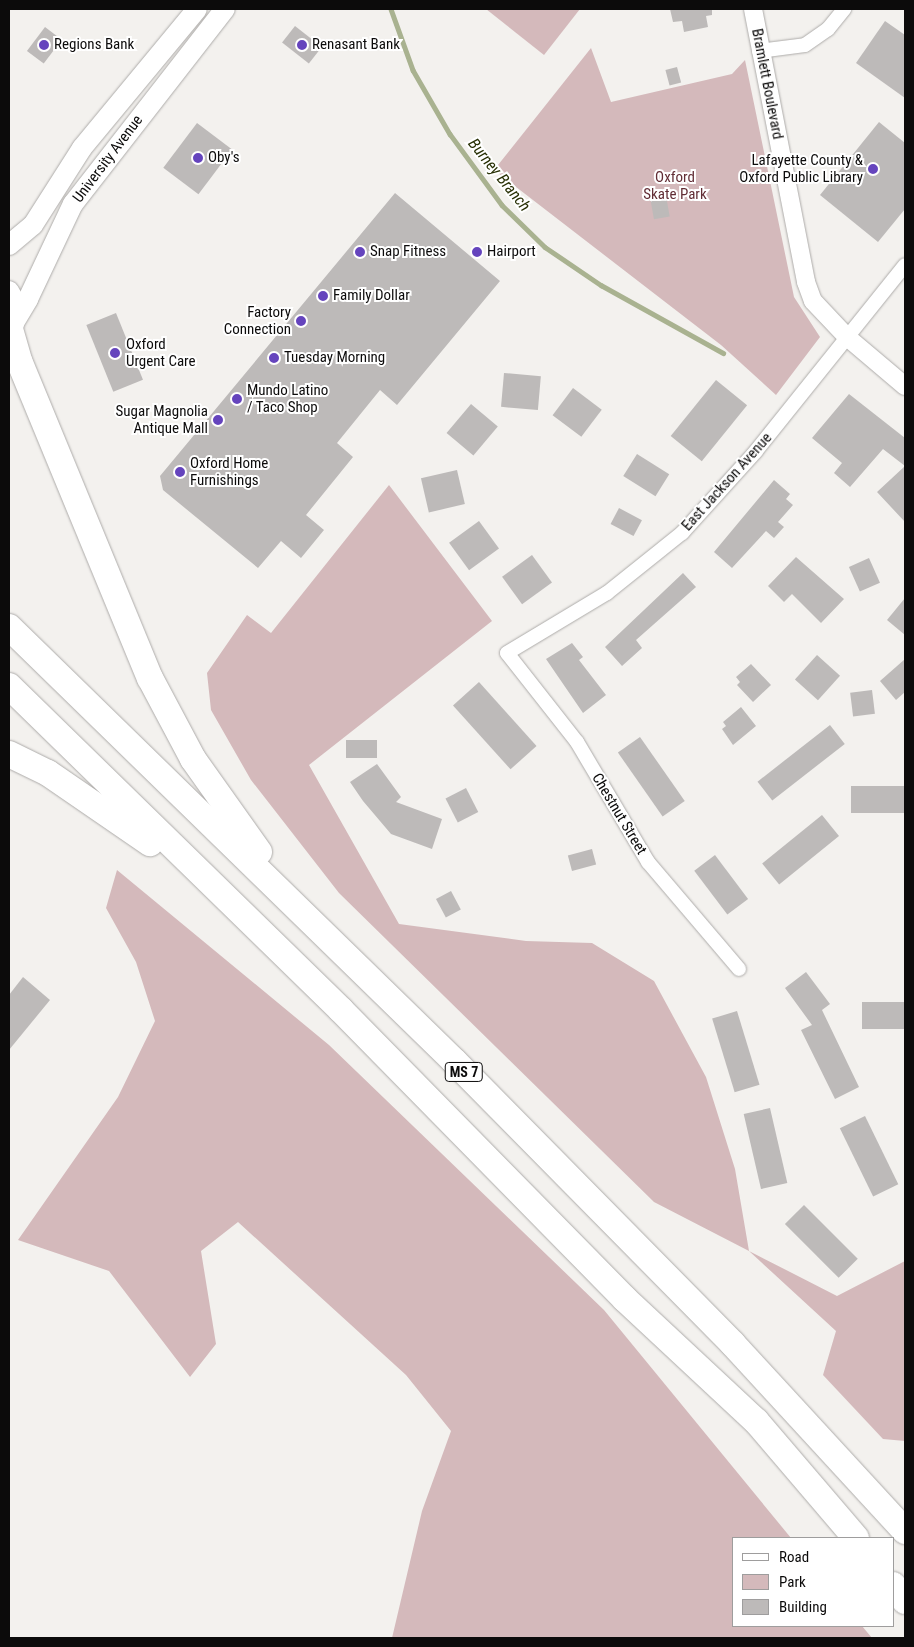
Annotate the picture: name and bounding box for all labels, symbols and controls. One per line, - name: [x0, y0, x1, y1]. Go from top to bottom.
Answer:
- street label: Bramlett Boulevard: [747, 27, 787, 141]
- place label: Regions Bank: [54, 36, 134, 54]
- place label: Renasant Bank: [312, 36, 400, 54]
- marker: Regions Bank: [38, 39, 50, 51]
- marker: Renasant Bank: [296, 39, 308, 51]
- street label: University Avenue: [69, 112, 147, 206]
- water label: Burney Branch: [464, 135, 534, 215]
- place label: Oby's: [208, 149, 240, 167]
- place label: Lafayette County & Oxford Public Library: [739, 151, 863, 186]
- marker: Oby's: [192, 152, 204, 164]
- marker: Lafayette County & Oxford Public Library: [867, 163, 879, 175]
- park label: Oxford Skate Park: [643, 168, 707, 203]
- place label: Snap Fitness: [370, 243, 446, 261]
- place label: Hairport: [487, 243, 536, 261]
- marker: Snap Fitness: [354, 246, 366, 258]
- marker: Hairport: [471, 246, 483, 258]
- place label: Family Dollar: [333, 287, 410, 305]
- marker: Family Dollar: [317, 290, 329, 302]
- place label: Factory Connection: [224, 303, 291, 338]
- marker: Factory Connection: [295, 315, 307, 327]
- place label: Oxford Urgent Care: [126, 335, 196, 370]
- marker: Oxford Urgent Care: [108, 346, 122, 360]
- place label: Tuesday Morning: [284, 349, 385, 367]
- marker: Tuesday Morning: [268, 352, 280, 364]
- place label: Mundo Latino / Taco Shop: [247, 381, 328, 416]
- marker: Mundo Latino / Taco Shop: [231, 393, 243, 405]
- place label: Sugar Magnolia Antique Mall: [116, 402, 208, 437]
- marker: Sugar Magnolia Antique Mall: [212, 414, 224, 426]
- street label: East Jackson Avenue: [678, 429, 776, 535]
- place label: Oxford Home Furnishings: [190, 454, 268, 489]
- marker: Oxford Home Furnishings: [174, 466, 186, 478]
- street label: Chestnut Street: [588, 770, 650, 858]
- road number: MS 7: [444, 1060, 484, 1084]
- legend: [732, 1537, 894, 1627]
- text: Road: [779, 1548, 809, 1566]
- text: Park: [779, 1573, 806, 1591]
- text: Building: [779, 1598, 827, 1616]

